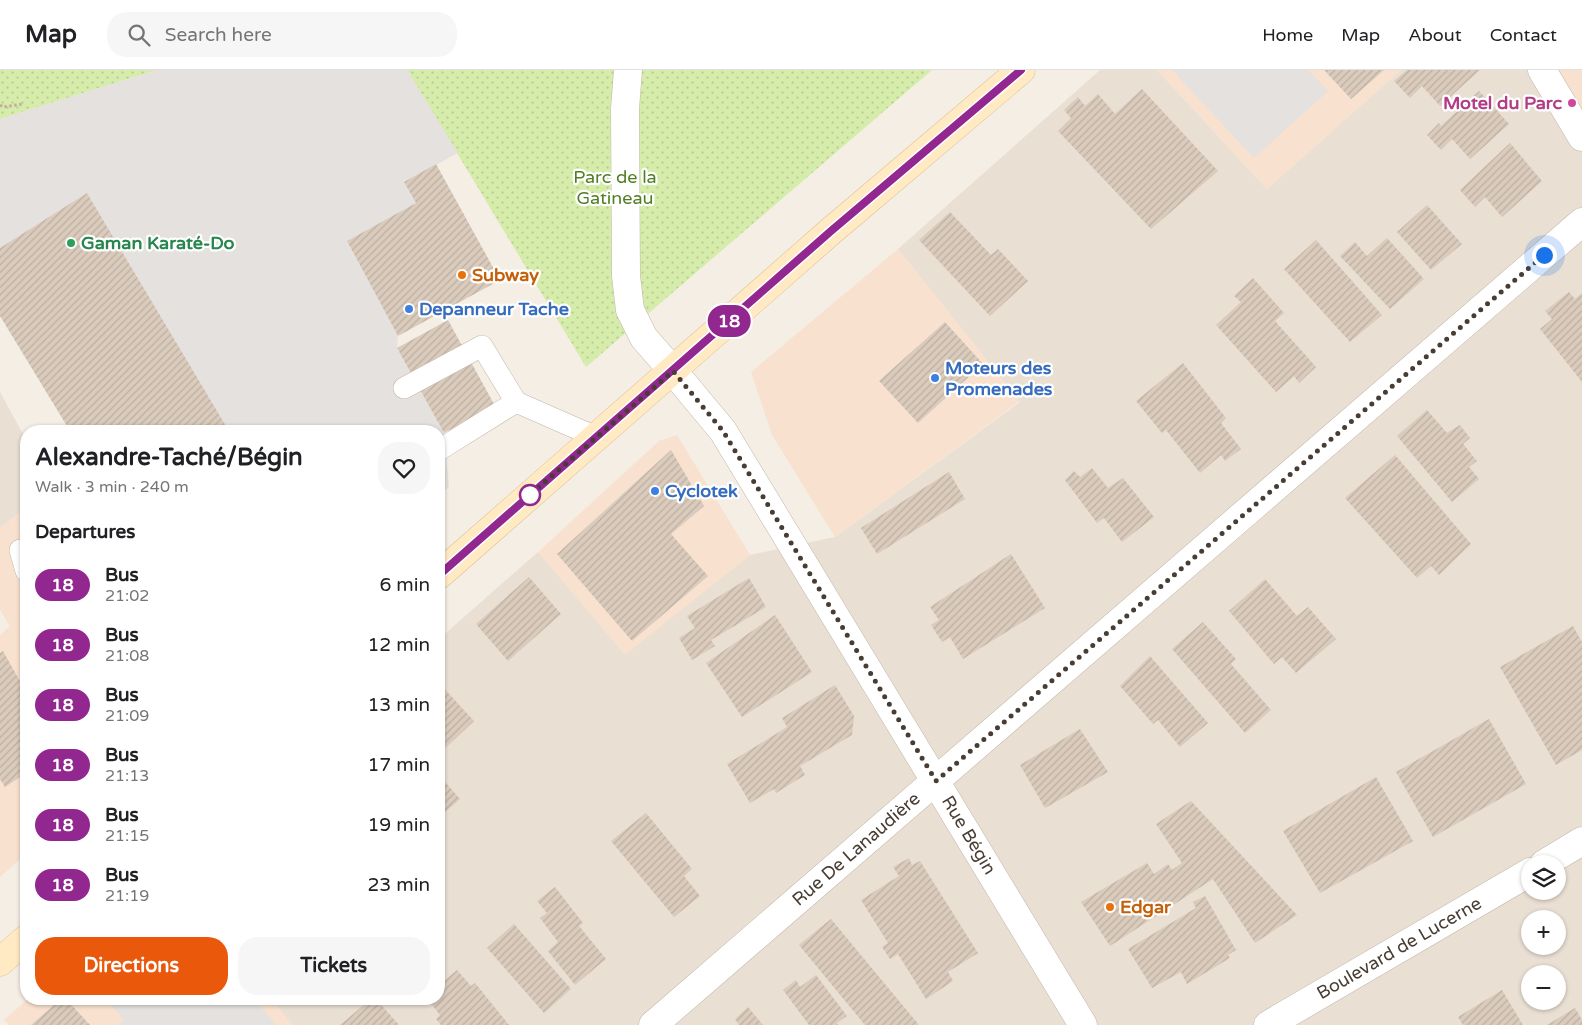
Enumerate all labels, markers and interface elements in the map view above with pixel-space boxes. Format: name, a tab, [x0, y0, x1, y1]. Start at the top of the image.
search box	[107, 12, 457, 57]
text: Map	[25, 20, 77, 49]
icon: search	[125, 21, 153, 49]
text: Search here	[165, 24, 272, 46]
text: Home	[1262, 24, 1313, 46]
text: Map	[1341, 24, 1380, 46]
text: About	[1408, 24, 1462, 46]
text: Contact	[1490, 24, 1557, 46]
place label: Motel du Parc	[1443, 92, 1562, 114]
marker: Motel du Parc	[1566, 97, 1578, 109]
park label: Parc de la Gatineau	[573, 166, 657, 209]
place label: Gaman Karaté-Do	[81, 232, 234, 254]
marker: Gaman Karaté-Do	[65, 237, 77, 249]
your location	[1532, 243, 1557, 268]
place label: Subway	[472, 264, 539, 286]
marker: Subway	[456, 269, 468, 281]
place label: Depanneur Tache	[419, 298, 569, 320]
marker: Depanneur Tache	[403, 303, 415, 315]
line badge: 18	[706, 305, 752, 337]
text: 18	[718, 310, 740, 332]
place label: Moteurs des Promenades	[945, 357, 1053, 400]
marker: Moteurs des Promenades	[929, 372, 941, 384]
button: heart	[378, 442, 430, 494]
text: Alexandre-Taché/Bégin	[35, 443, 303, 472]
text: Walk · 3 min · 240 m	[35, 477, 189, 497]
place label: Cyclotek	[665, 480, 738, 502]
unlabelled marker	[519, 484, 541, 506]
marker: Cyclotek	[649, 485, 661, 497]
text: Departures	[35, 521, 135, 543]
text: Bus	[105, 564, 139, 586]
text: 18	[51, 574, 74, 596]
text: 6 min	[379, 574, 430, 596]
text: 21:02	[105, 586, 149, 606]
text: Bus	[105, 624, 139, 646]
text: 18	[51, 634, 74, 656]
text: 12 min	[367, 634, 430, 656]
text: 21:08	[105, 646, 149, 666]
text: Bus	[105, 684, 139, 706]
text: 18	[51, 694, 74, 716]
text: 13 min	[367, 694, 430, 716]
text: 21:09	[105, 706, 149, 726]
text: Bus	[105, 744, 139, 766]
text: 18	[51, 754, 74, 776]
text: 17 min	[367, 754, 430, 776]
text: 21:13	[105, 766, 149, 786]
street label: Rue De Lanaudière	[788, 788, 924, 910]
street label: Rue Bégin	[937, 792, 1001, 878]
text: Bus	[105, 804, 139, 826]
text: 18	[51, 814, 74, 836]
text: 19 min	[367, 814, 430, 836]
text: 21:15	[105, 826, 149, 846]
map controls	[1521, 855, 1566, 1010]
button: layers	[1521, 855, 1566, 900]
text: Bus	[105, 864, 139, 886]
text: 18	[51, 874, 74, 896]
text: 23 min	[367, 874, 430, 896]
text: 21:19	[105, 886, 149, 906]
street label: Boulevard de Lucerne	[1313, 892, 1485, 1004]
place label: Edgar	[1120, 896, 1172, 918]
marker: Edgar	[1104, 901, 1116, 913]
button: +	[1521, 910, 1566, 955]
button: Directions	[35, 937, 228, 995]
button: Tickets	[238, 937, 430, 995]
button: −	[1521, 965, 1566, 1010]

